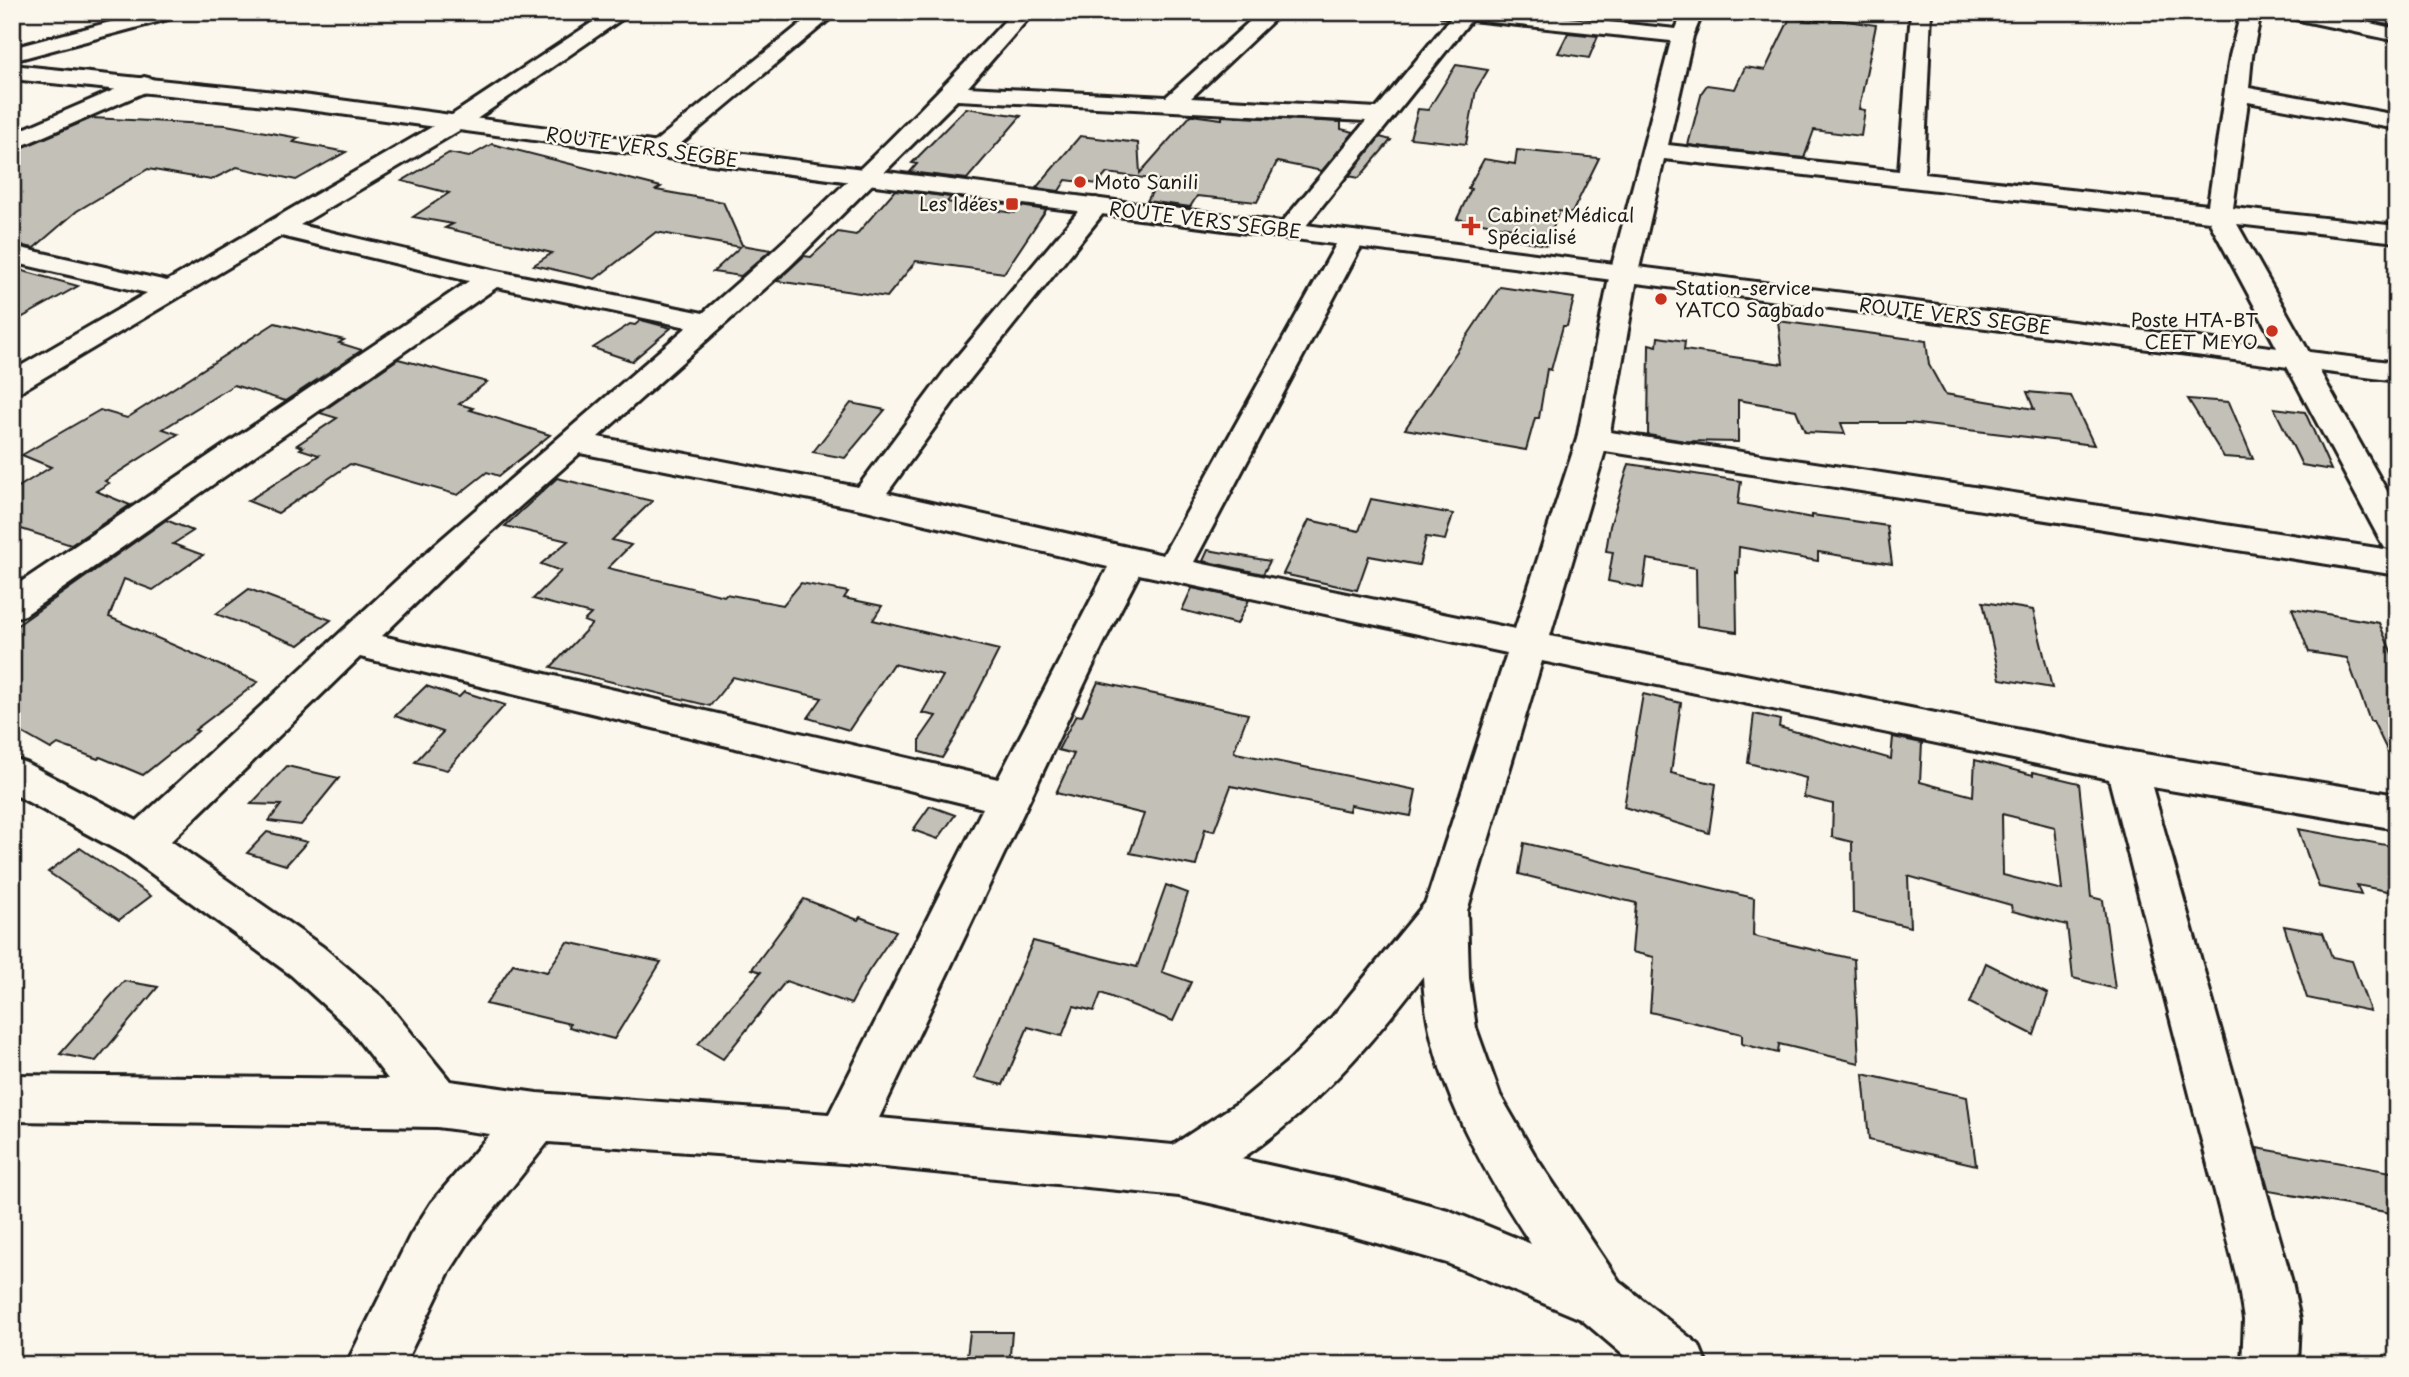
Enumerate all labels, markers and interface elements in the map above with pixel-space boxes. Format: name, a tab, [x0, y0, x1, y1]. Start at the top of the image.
street label: ROUTE VERS SEGBE	[544, 119, 740, 173]
place label: Moto Sanili	[1094, 167, 1198, 195]
marker: Moto Sanili	[1072, 174, 1088, 190]
place label: Les Idées	[919, 189, 998, 217]
street label: ROUTE VERS SEGBE	[1107, 193, 1303, 245]
marker: Les Idées	[1004, 196, 1020, 212]
place label: Cabinet Médical Spécialisé	[1487, 200, 1634, 250]
marker: Cabinet Médical Spécialisé	[1461, 216, 1481, 236]
place label: Station-service YATCO Sagbado	[1675, 273, 1824, 323]
street label: ROUTE VERS SEGBE	[1857, 289, 2053, 341]
marker: Station-service YATCO Sagbado	[1653, 291, 1669, 307]
place label: Poste HTA-BT CEET MEYO	[2131, 305, 2258, 355]
marker: Poste HTA-BT CEET MEYO	[2264, 323, 2280, 339]

